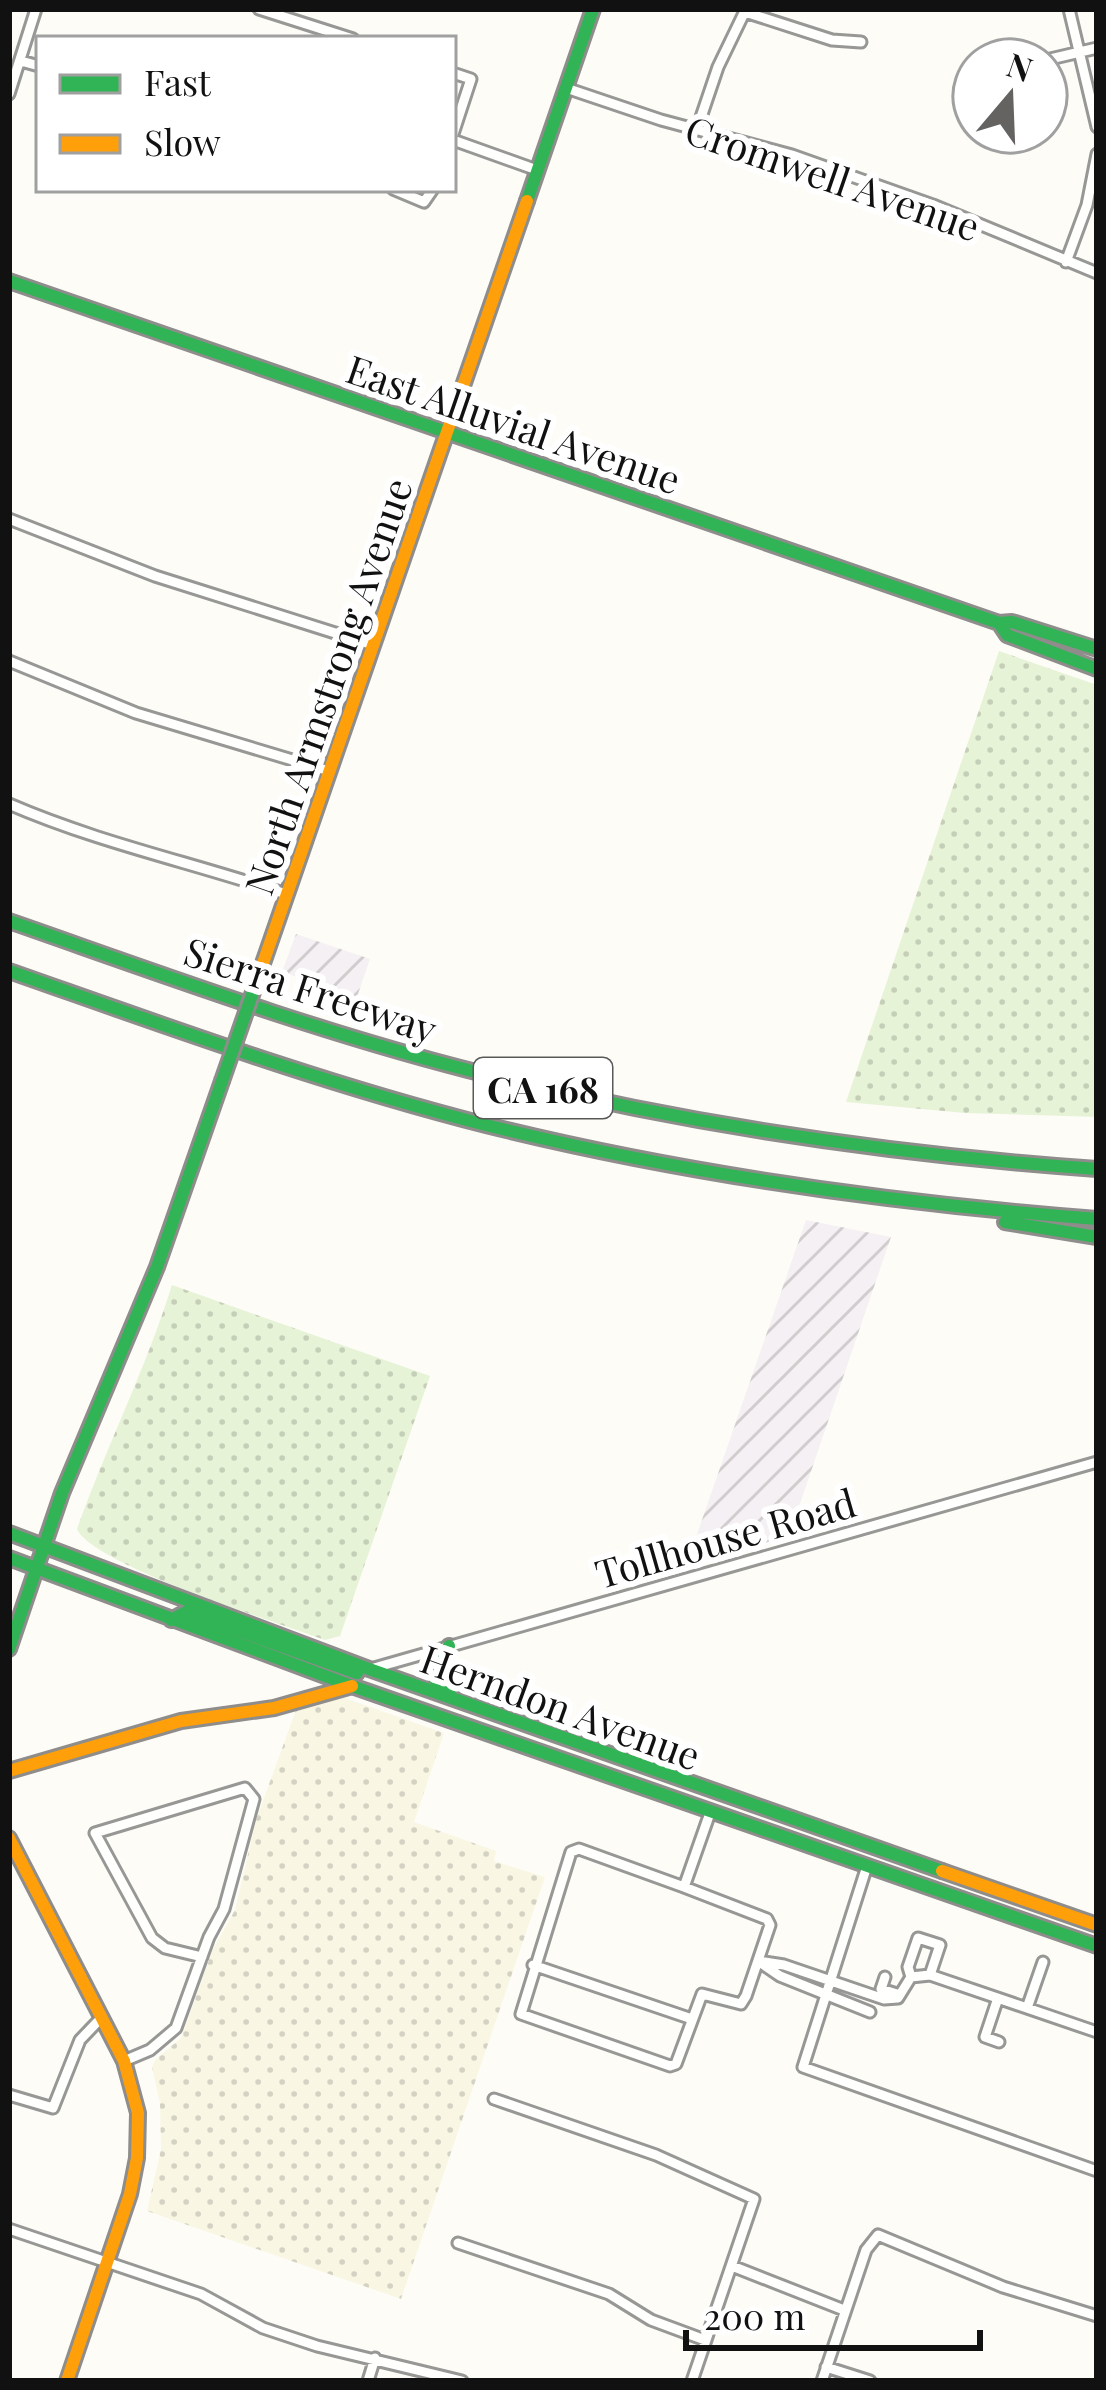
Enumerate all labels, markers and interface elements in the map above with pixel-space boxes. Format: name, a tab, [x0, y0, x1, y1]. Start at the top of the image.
legend	[36, 36, 456, 192]
north arrow	[950, 36, 1070, 156]
text: N	[1002, 41, 1039, 90]
text: Fast	[144, 57, 212, 105]
street label: Cromwell Avenue	[679, 102, 987, 252]
text: Slow	[144, 117, 221, 165]
street label: East Alluvial Avenue	[340, 341, 688, 505]
street label: North Armstrong Avenue	[231, 471, 423, 901]
street label: Sierra Freeway	[178, 924, 444, 1054]
road number: CA 168	[474, 1058, 612, 1118]
street label: Tollhouse Road	[589, 1475, 861, 1599]
street label: Herndon Avenue	[414, 1631, 708, 1781]
scale bar	[686, 2276, 980, 2350]
text: 200 m	[704, 2291, 805, 2339]

